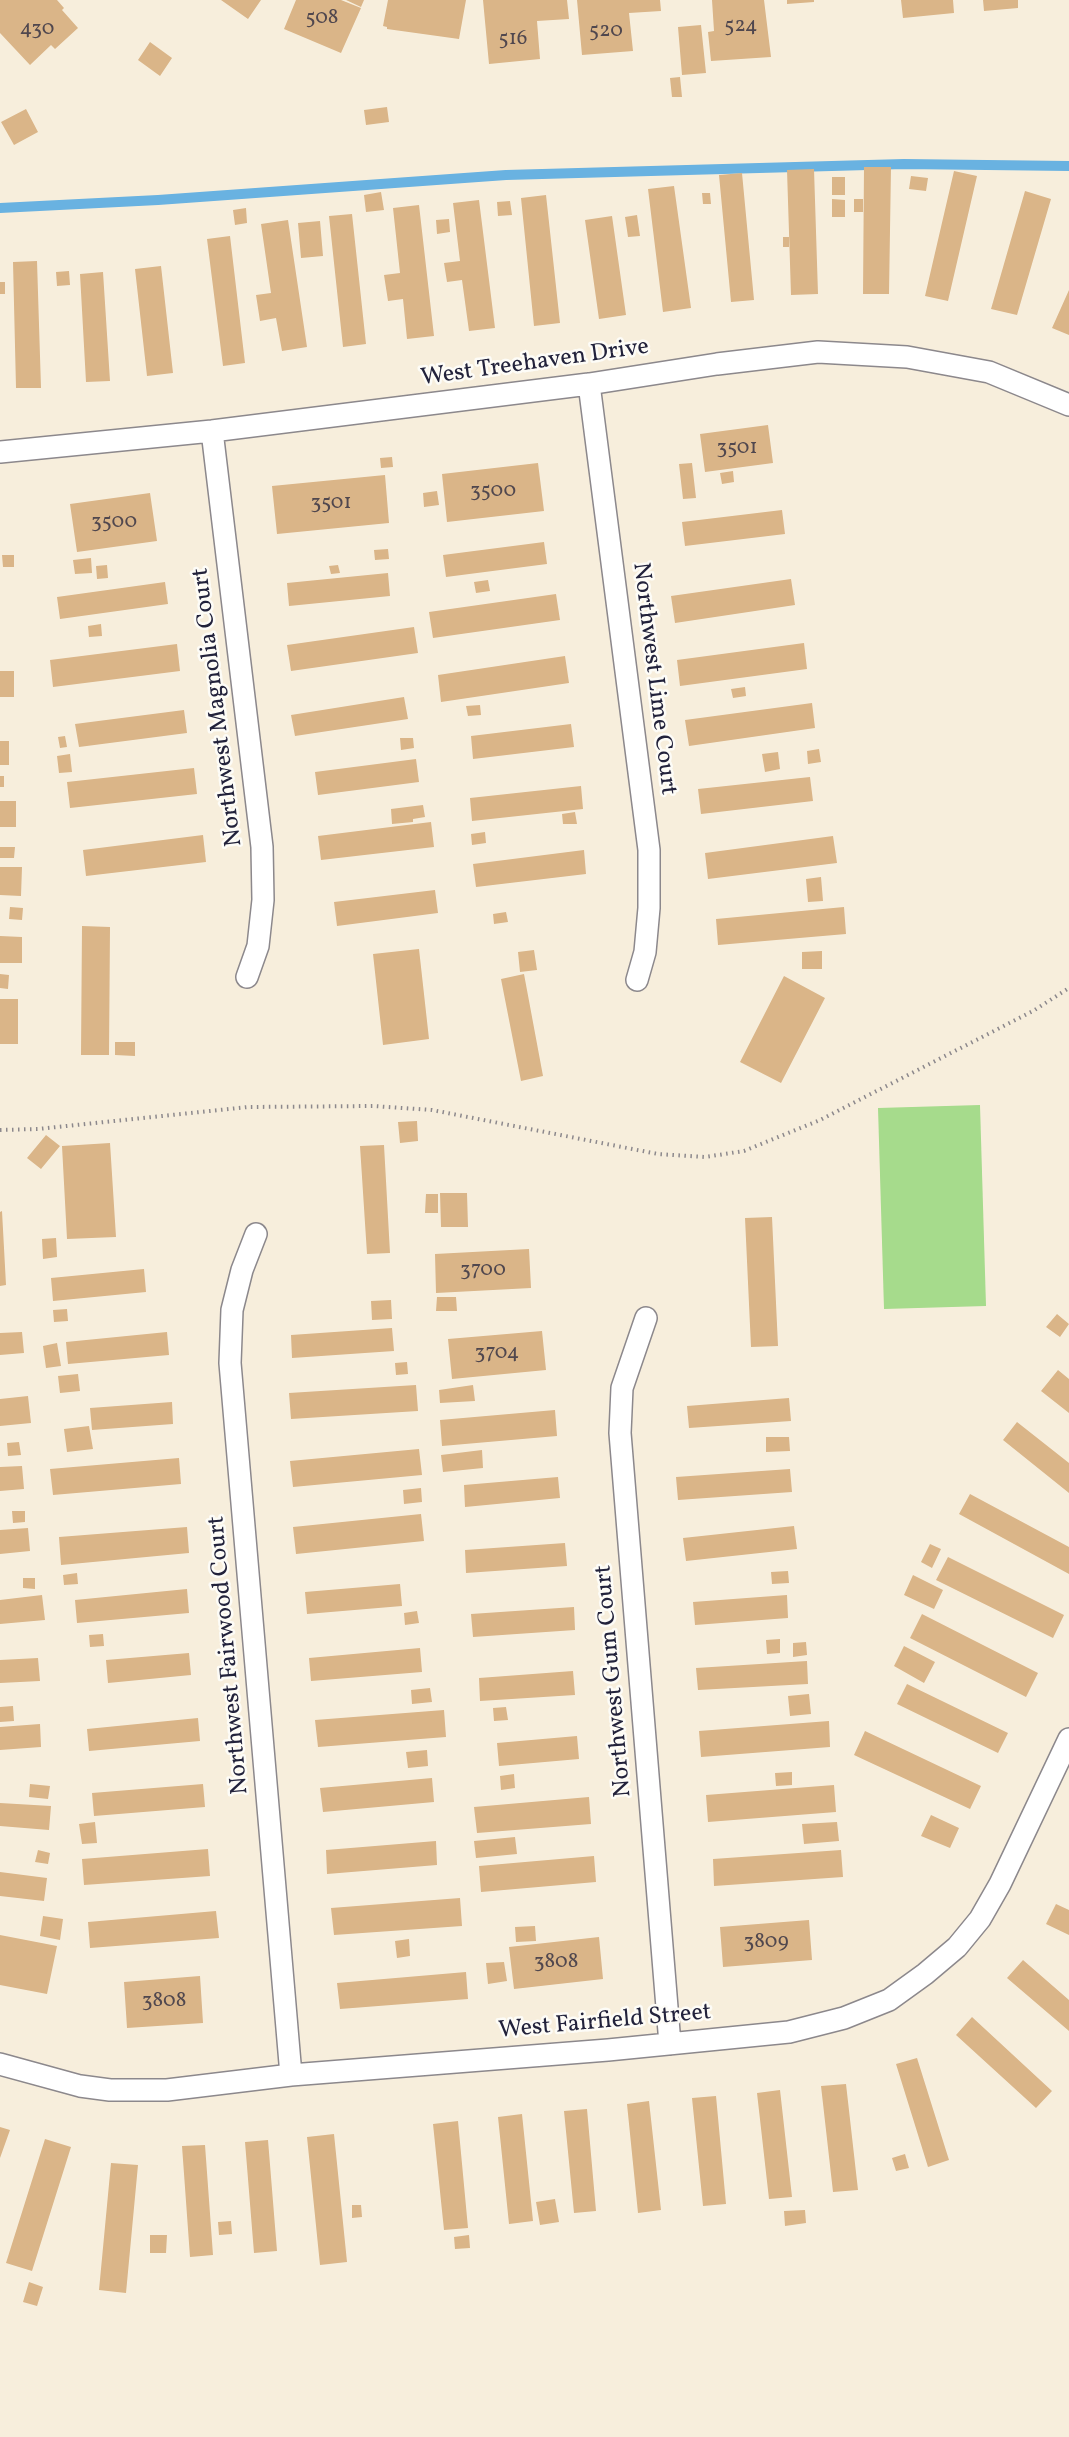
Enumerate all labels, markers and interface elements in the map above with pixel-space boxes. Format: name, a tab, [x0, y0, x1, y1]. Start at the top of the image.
house number: 508	[306, 6, 338, 32]
house number: 524	[724, 14, 758, 40]
house number: 430	[20, 17, 54, 43]
house number: 520	[589, 19, 623, 45]
house number: 516	[499, 27, 527, 53]
street label: West Treehaven Drive	[419, 334, 651, 394]
house number: 3501	[716, 436, 758, 462]
house number: 3500	[470, 479, 516, 505]
house number: 3501	[310, 491, 352, 517]
house number: 3500	[91, 510, 137, 536]
street label: Northwest Lime Court	[624, 561, 682, 797]
street label: Northwest Magnolia Court	[188, 566, 250, 848]
house number: 3700	[460, 1258, 506, 1284]
house number: 3704	[475, 1341, 519, 1367]
street label: Northwest Fairwood Court	[203, 1514, 257, 1796]
street label: Northwest Gum Court	[590, 1564, 640, 1798]
house number: 3809	[743, 1930, 789, 1956]
house number: 3808	[534, 1950, 578, 1976]
house number: 3808	[142, 1989, 186, 2015]
street label: West Fairfield Street	[497, 1999, 713, 2047]

